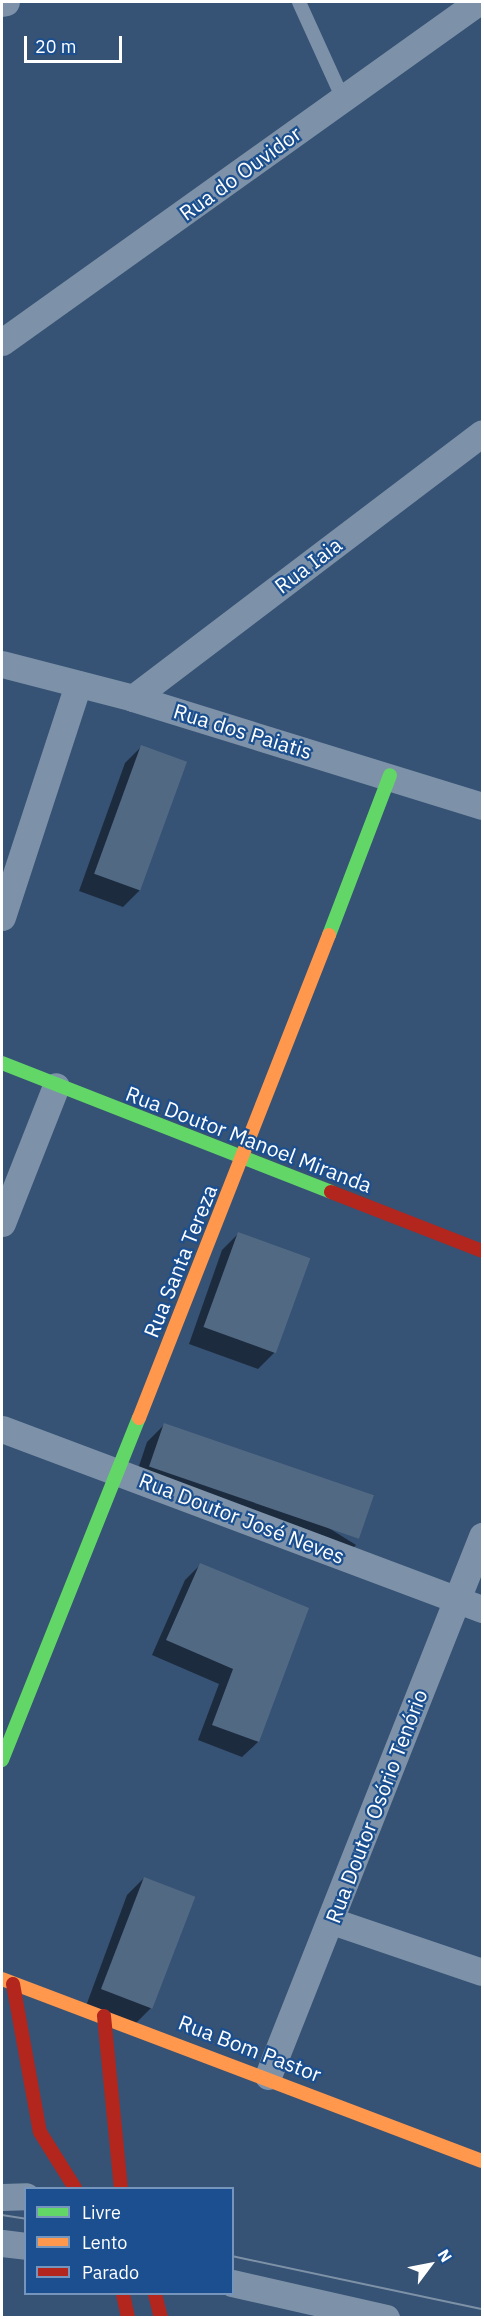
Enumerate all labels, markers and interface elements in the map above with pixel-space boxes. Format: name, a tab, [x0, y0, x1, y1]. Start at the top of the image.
scale bar	[27, 24, 124, 62]
text: 20 m	[35, 35, 77, 58]
street label: Rua do Ouvidor	[174, 120, 306, 226]
street label: Rua Iaia	[269, 532, 347, 598]
street label: Rua dos Paiatis	[171, 698, 315, 764]
street label: Rua Doutor Manoel Miranda	[122, 1080, 376, 1198]
street label: Rua Santa Tereza	[138, 1181, 222, 1341]
street label: Rua Doutor José Neves	[136, 1467, 348, 1569]
street label: Rua Doutor Osório Tenório	[320, 1686, 432, 1926]
street label: Rua Bom Pastor	[175, 2009, 325, 2087]
legend	[24, 2187, 234, 2295]
text: Livre	[82, 2201, 121, 2224]
text: Lento	[82, 2231, 127, 2254]
north arrow	[400, 2235, 460, 2295]
text: N	[434, 2245, 457, 2266]
text: Parado	[82, 2261, 139, 2284]

